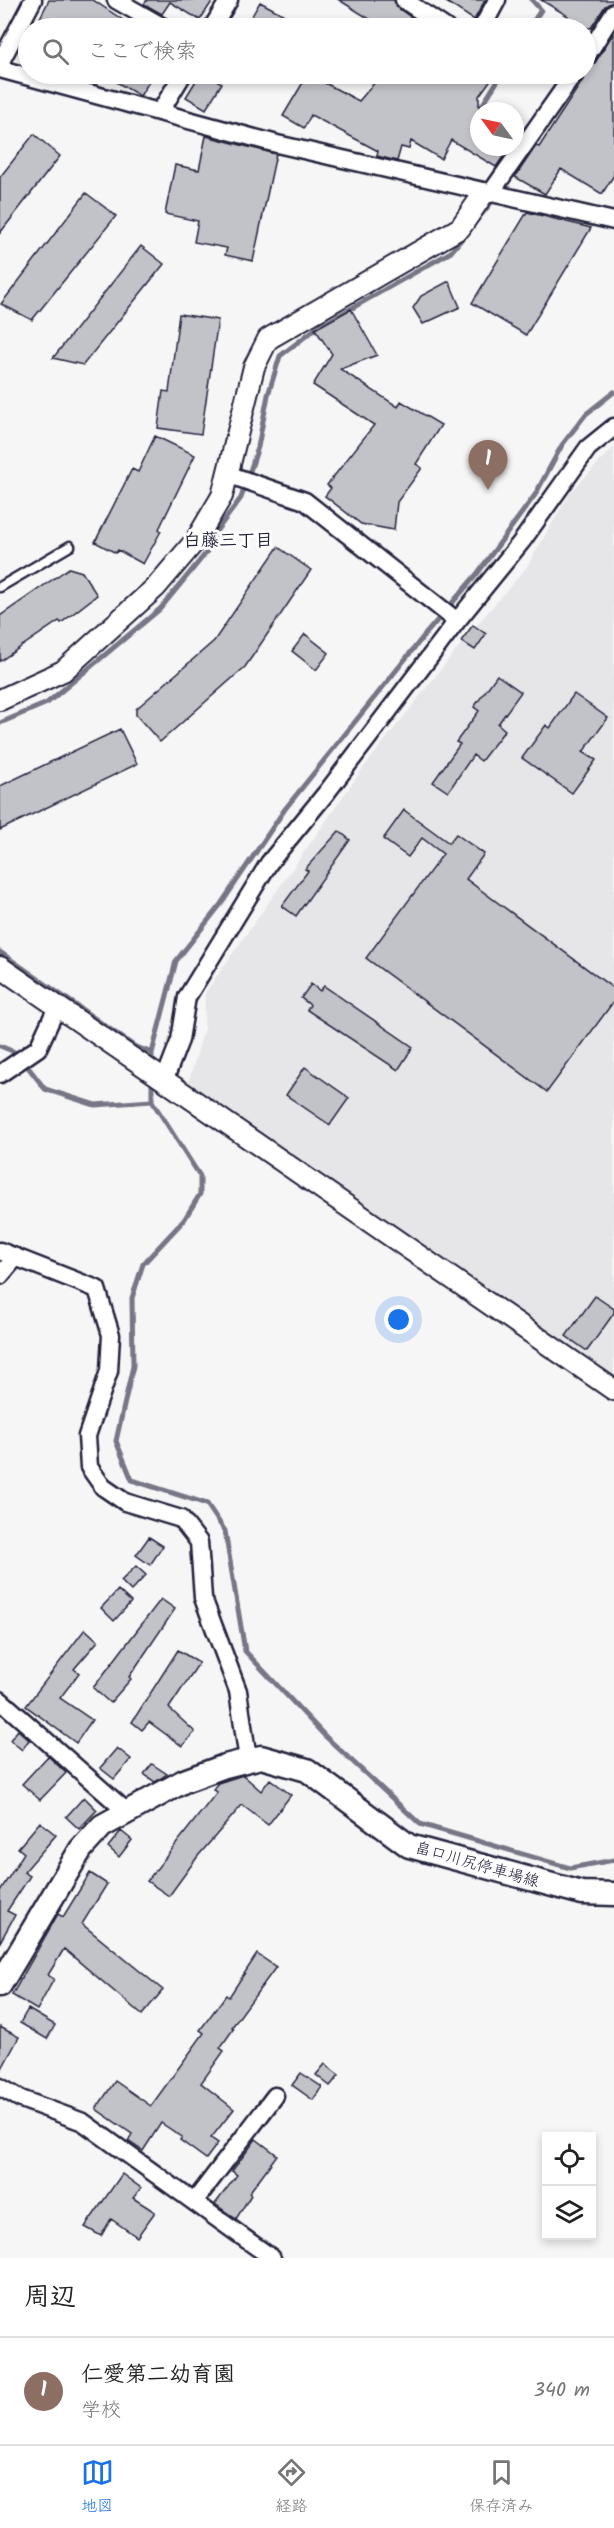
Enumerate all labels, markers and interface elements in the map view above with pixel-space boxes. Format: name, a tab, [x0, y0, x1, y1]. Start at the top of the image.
search box	[18, 18, 596, 84]
icon: search	[39, 35, 72, 68]
text: ここで検索	[87, 35, 197, 70]
north arrow	[470, 102, 524, 156]
pin: 1	[468, 440, 508, 490]
district label: 白藤三丁目	[183, 527, 273, 556]
your location	[384, 1305, 413, 1334]
street label: 畠口川尻停車場線	[412, 1835, 542, 1895]
map controls	[542, 2132, 596, 2240]
button: locate	[542, 2132, 596, 2186]
button: layers	[542, 2186, 596, 2240]
text: 周辺	[24, 2277, 76, 2319]
text: 仁愛第二幼育園	[81, 2358, 235, 2393]
text: 1	[40, 2375, 47, 2407]
text: 340 m	[534, 2375, 590, 2407]
text: 学校	[81, 2395, 121, 2427]
tab: 地図	[81, 2456, 114, 2519]
tab: 経路	[275, 2456, 308, 2519]
tab: 保存済み	[469, 2456, 533, 2519]

